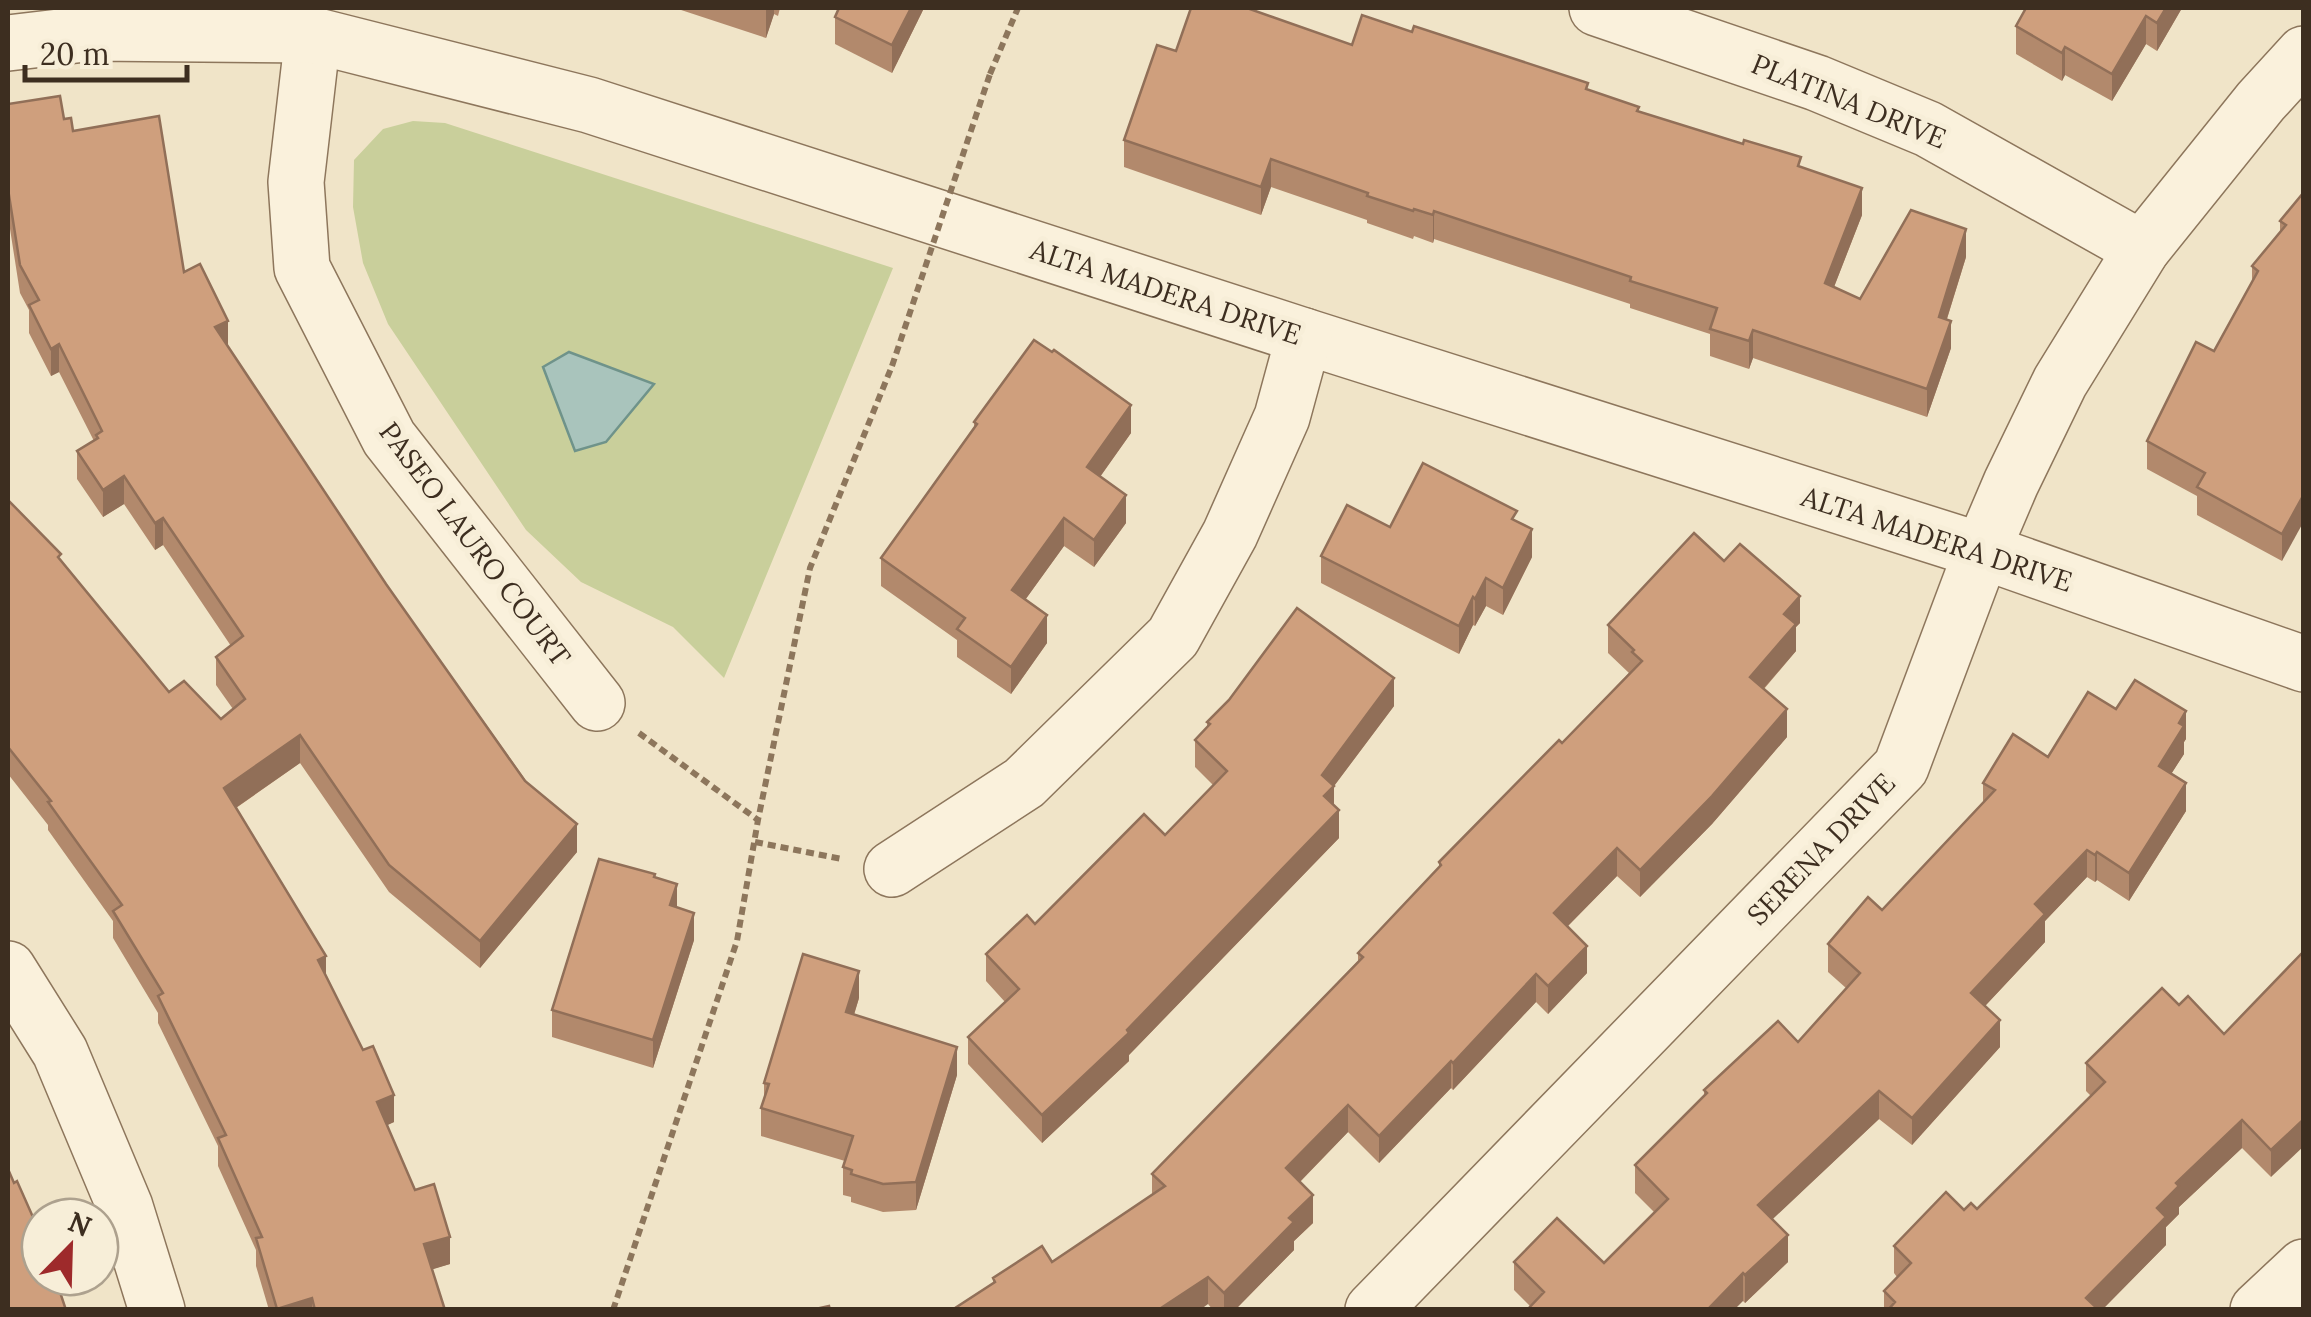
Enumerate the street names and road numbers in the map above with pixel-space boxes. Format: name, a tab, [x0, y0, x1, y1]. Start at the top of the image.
street label: PLATINA DRIVE	[1746, 46, 1952, 156]
street label: ALTA MADERA DRIVE	[1025, 231, 1306, 353]
street label: PASEO LAURO COURT	[371, 415, 579, 673]
street label: ALTA MADERA DRIVE	[1796, 478, 2077, 600]
street label: SERENA DRIVE	[1739, 765, 1903, 933]

